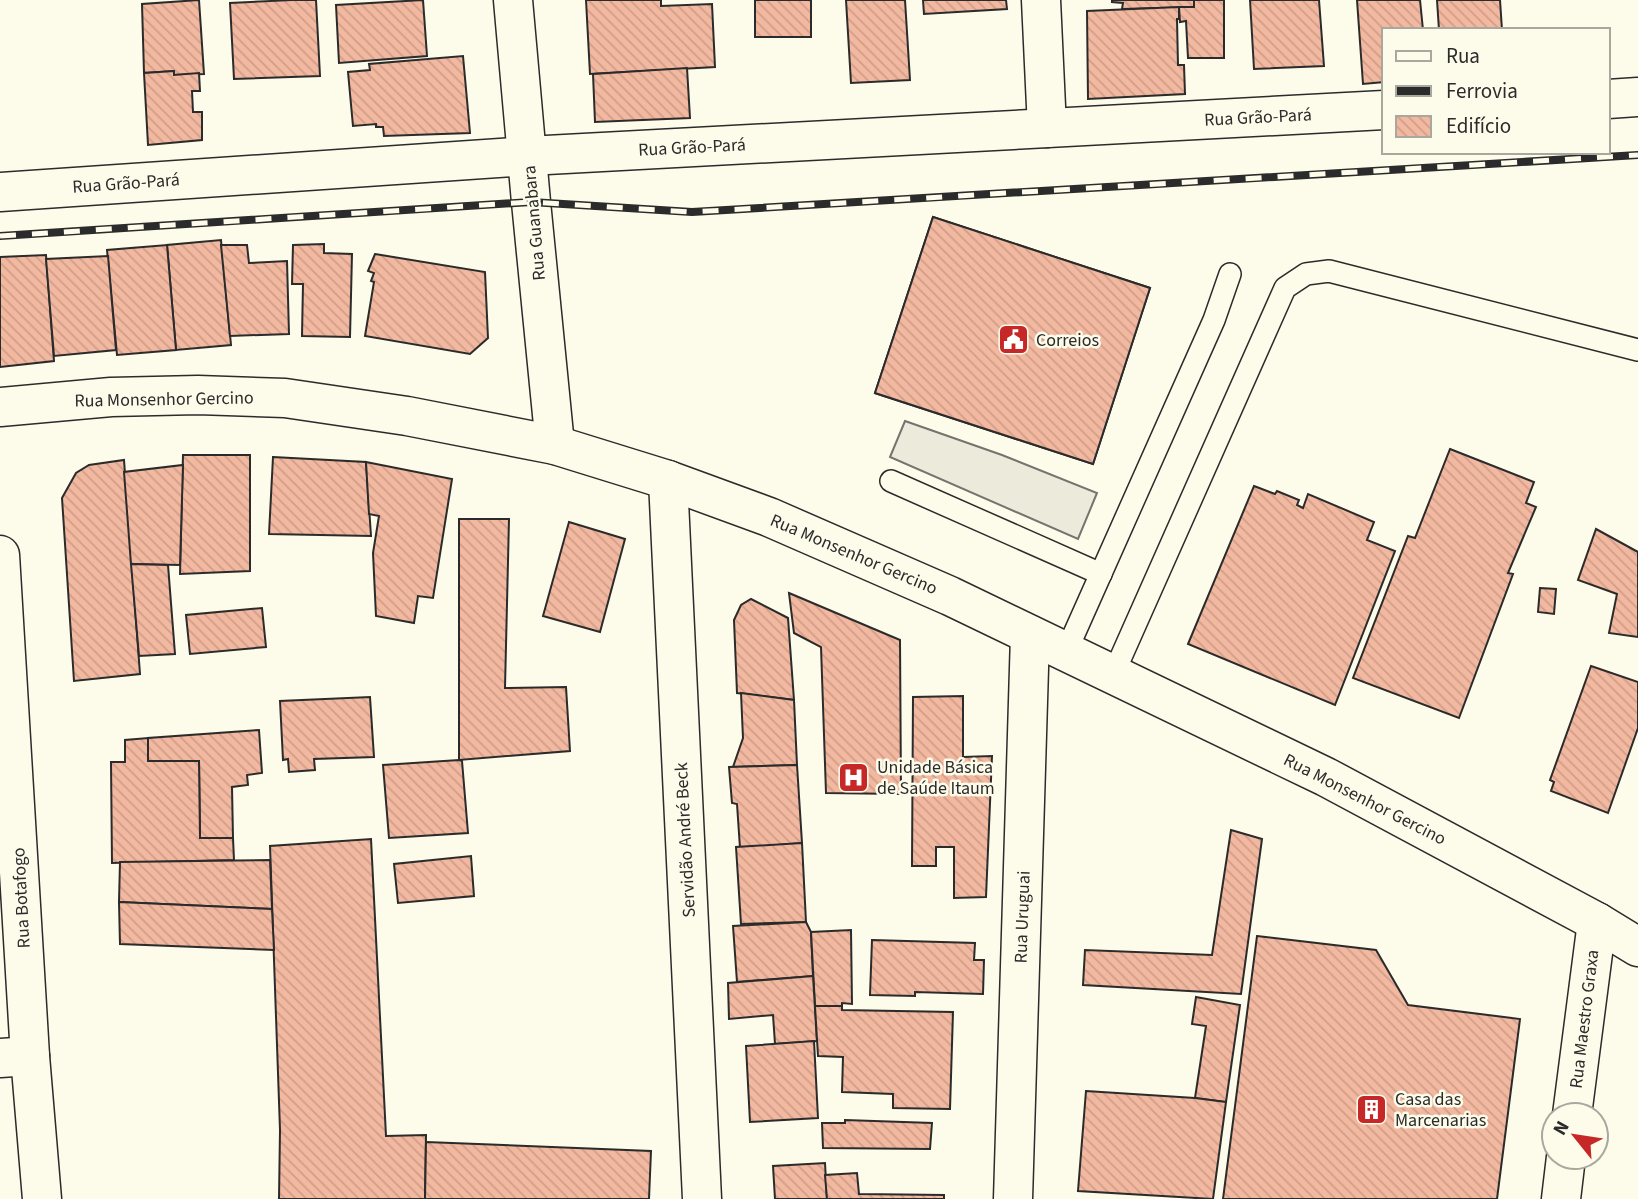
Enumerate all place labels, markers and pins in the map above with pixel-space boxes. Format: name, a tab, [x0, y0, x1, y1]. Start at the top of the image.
public building icon: Correios	[996, 323, 1030, 357]
place label: Correios	[1036, 328, 1099, 353]
place label: Unidade Básica de Saúde Itaum	[877, 755, 995, 801]
hospital icon: Unidade Básica de Saúde Itaum	[837, 760, 871, 794]
place label: Casa das Marcenarias	[1395, 1087, 1486, 1133]
building icon: Casa das Marcenarias	[1355, 1092, 1389, 1126]

